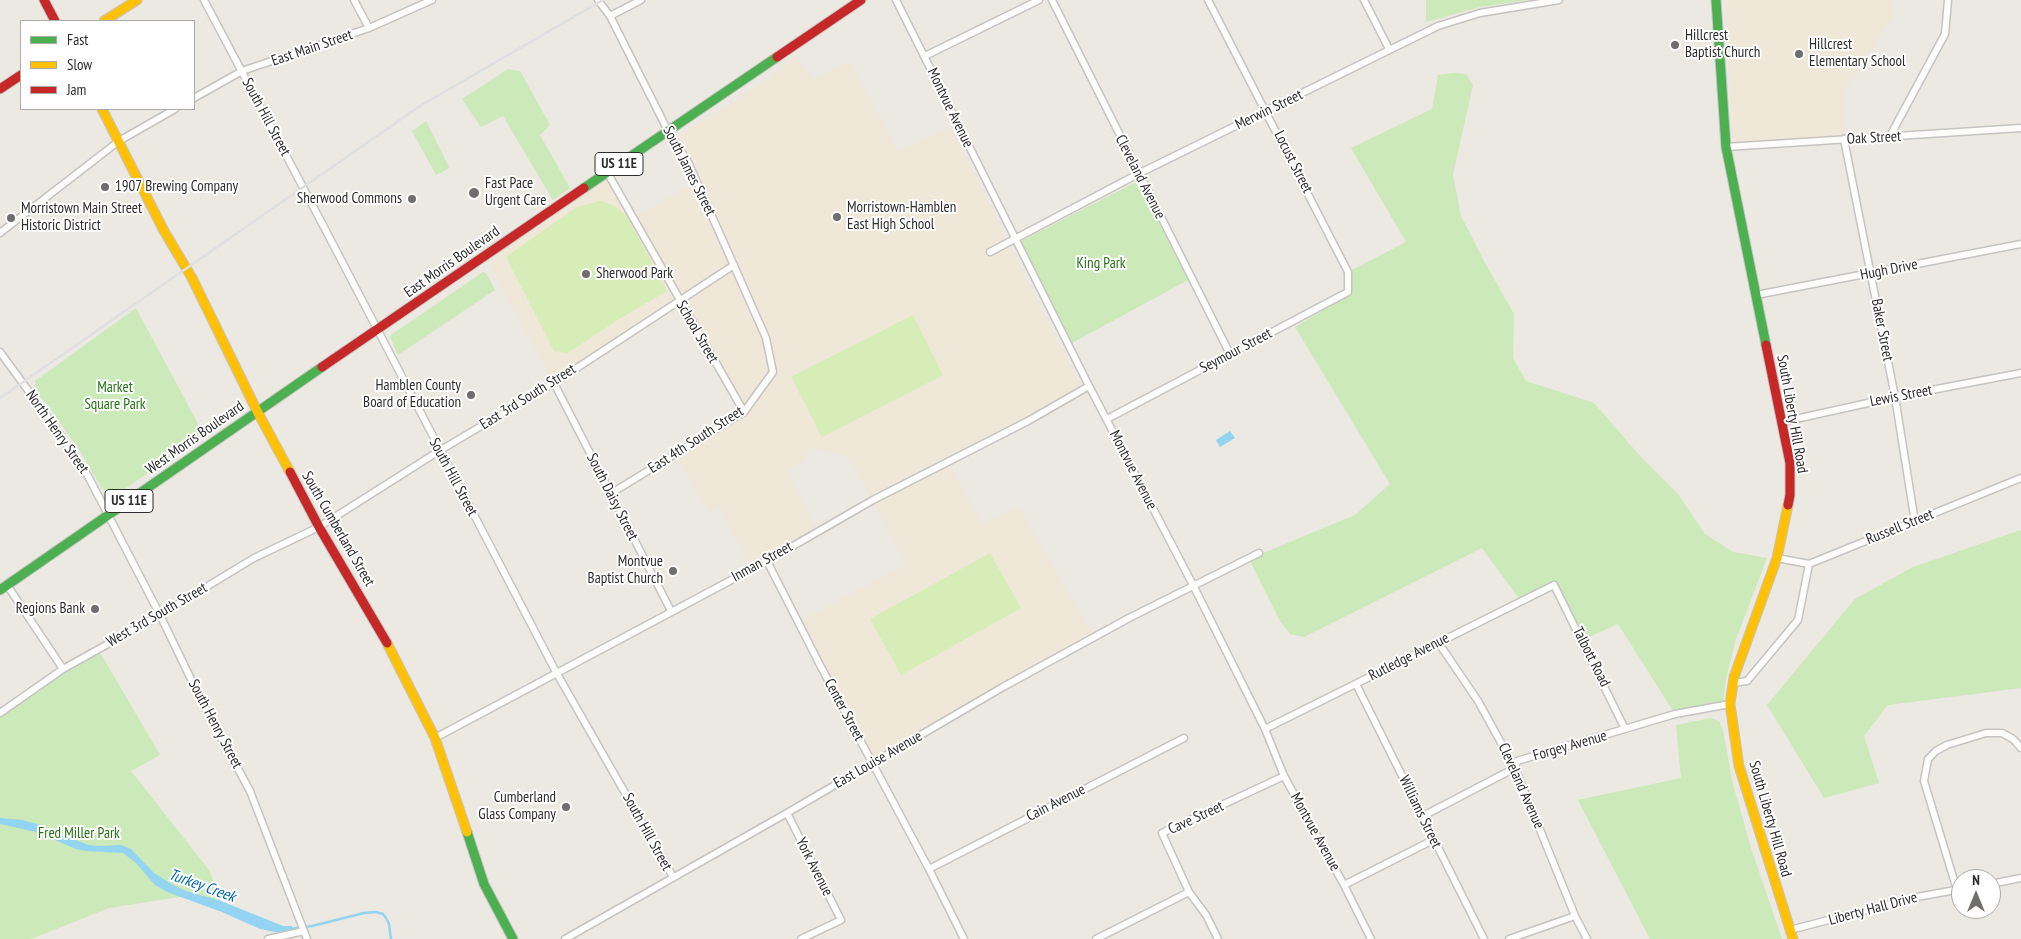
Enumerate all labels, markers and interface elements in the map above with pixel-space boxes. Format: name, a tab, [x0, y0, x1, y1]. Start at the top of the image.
legend	[20, 20, 195, 110]
street label: East Main Street	[269, 26, 355, 70]
place label: Hillcrest Baptist Church	[1685, 27, 1760, 62]
text: Fast	[67, 30, 88, 49]
place label: Hillcrest Elementary School	[1809, 36, 1906, 71]
marker: Hillcrest Baptist Church	[1669, 39, 1681, 51]
marker: Hillcrest Elementary School	[1793, 48, 1805, 60]
text: Slow	[67, 55, 92, 74]
street label: Montvue Avenue	[923, 65, 977, 151]
street label: South Hill Street	[238, 75, 294, 159]
text: Jam	[67, 80, 86, 99]
street label: Merwin Street	[1232, 86, 1306, 134]
street label: South James Street	[659, 123, 719, 219]
street label: Locust Street	[1270, 128, 1316, 196]
street label: Oak Street	[1846, 128, 1902, 148]
street label: Cleveland Avenue	[1111, 132, 1169, 222]
road number: US 11E	[595, 152, 643, 175]
place label: Fast Pace Urgent Care	[485, 175, 546, 210]
place label: 1907 Brewing Company	[115, 178, 238, 196]
marker: 1907 Brewing Company	[99, 181, 111, 193]
marker: Fast Pace Urgent Care	[467, 186, 481, 200]
place label: Sherwood Commons	[297, 190, 402, 208]
marker: Sherwood Commons	[406, 193, 418, 205]
place label: Morristown-Hamblen East High School	[847, 199, 956, 234]
place label: Morristown Main Street Historic District	[21, 200, 142, 235]
marker: Morristown-Hamblen East High School	[831, 211, 843, 223]
marker: Morristown Main Street Historic District	[5, 212, 17, 224]
street label: East Morris Boulevard	[401, 222, 503, 302]
park label: King Park	[1076, 255, 1126, 273]
street label: Hugh Drive	[1859, 256, 1919, 284]
place label: Sherwood Park	[596, 265, 673, 283]
marker: Sherwood Park	[580, 268, 592, 280]
street label: Baker Street	[1867, 297, 1897, 363]
street label: School Street	[672, 298, 722, 366]
street label: Seymour Street	[1197, 324, 1275, 378]
street label: South Liberty Hill Road	[1773, 353, 1811, 475]
street label: East 3rd South Street	[477, 360, 579, 434]
place label: Hamblen County Board of Education	[363, 377, 461, 412]
park label: Market Square Park	[84, 379, 146, 414]
street label: Lewis Street	[1868, 381, 1934, 411]
street label: North Henry Street	[22, 387, 92, 477]
marker: Hamblen County Board of Education	[465, 389, 477, 401]
street label: West Morris Boulevard	[142, 397, 248, 479]
street label: East 4th South Street	[645, 403, 747, 477]
street label: Montvue Avenue	[1105, 427, 1161, 513]
street label: South Hill Street	[425, 435, 481, 519]
street label: South Daisy Street	[582, 450, 642, 544]
street label: South Cumberland Street	[298, 468, 378, 590]
road number: US 11E	[105, 490, 153, 512]
street label: Russell Street	[1864, 505, 1936, 549]
street label: Inman Street	[728, 538, 796, 586]
place label: Montvue Baptist Church	[588, 553, 663, 588]
marker: Montvue Baptist Church	[667, 565, 679, 577]
street label: West 3rd South Street	[104, 579, 210, 651]
place label: Regions Bank	[16, 600, 85, 618]
marker: Regions Bank	[89, 603, 101, 615]
street label: Talbott Road	[1568, 624, 1614, 690]
street label: Rutledge Avenue	[1366, 629, 1452, 685]
street label: South Henry Street	[184, 676, 246, 772]
street label: Center Street	[820, 676, 868, 744]
street label: East Louise Avenue	[831, 727, 925, 793]
street label: Forgey Avenue	[1531, 727, 1609, 765]
street label: Cleveland Avenue	[1494, 740, 1548, 832]
street label: South Liberty Hill Road	[1745, 759, 1795, 879]
street label: Williams Street	[1395, 773, 1445, 851]
street label: Cain Avenue	[1024, 781, 1088, 825]
place label: Cumberland Glass Company	[478, 789, 556, 824]
street label: South Hill Street	[618, 790, 676, 874]
street label: Montvue Avenue	[1286, 790, 1344, 874]
street label: Cave Street	[1165, 797, 1227, 839]
marker: Cumberland Glass Company	[560, 801, 572, 813]
park label: Fred Miller Park	[38, 825, 120, 843]
street label: York Avenue	[792, 835, 836, 899]
water label: Turkey Creek	[166, 865, 238, 907]
north arrow	[1951, 869, 2001, 919]
text: N	[1972, 871, 1980, 889]
street label: Liberty Hall Drive	[1827, 889, 1919, 929]

